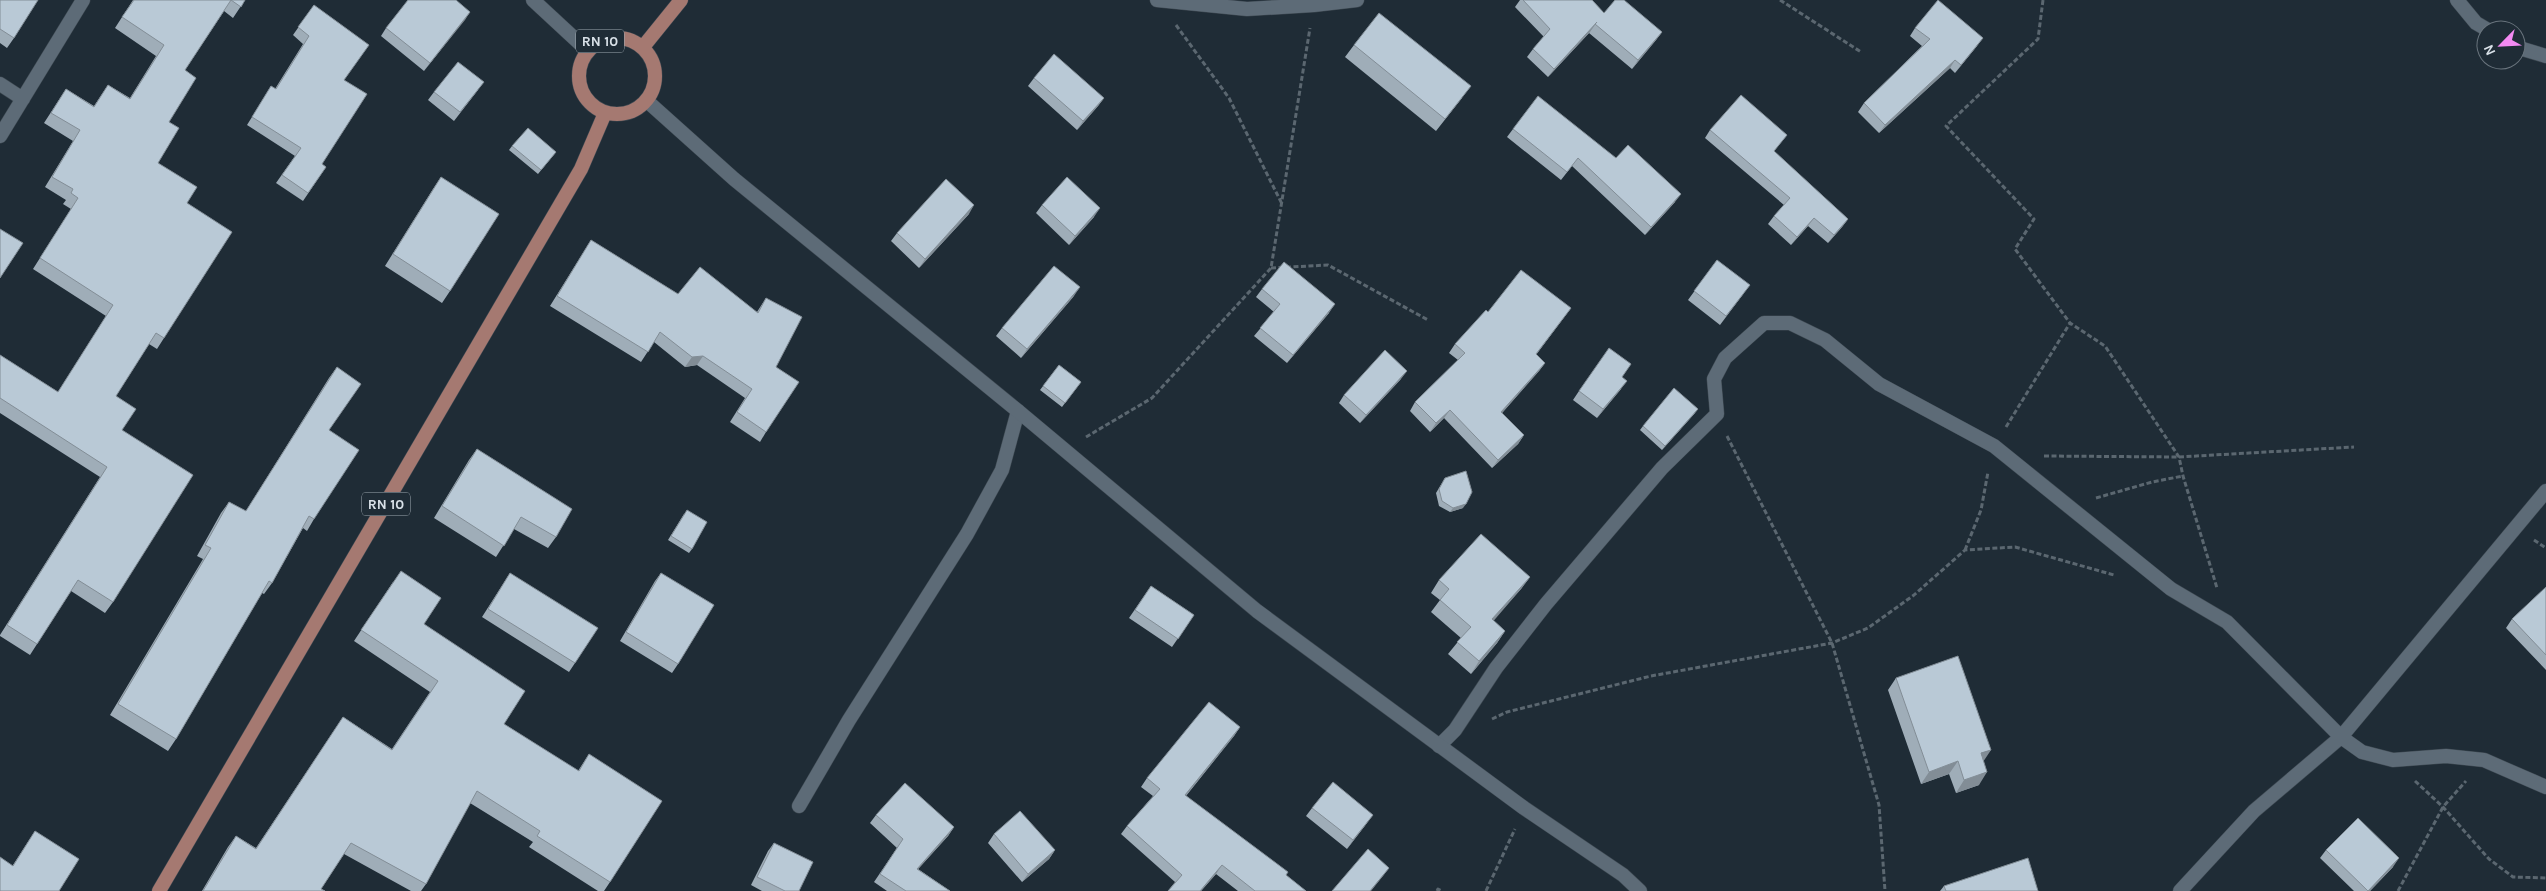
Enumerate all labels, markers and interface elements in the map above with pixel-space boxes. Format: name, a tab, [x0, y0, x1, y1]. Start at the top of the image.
north arrow	[2476, 20, 2526, 70]
road number: RN 10	[576, 29, 624, 52]
text: N	[2480, 42, 2499, 58]
road number: RN 10	[362, 492, 410, 516]

